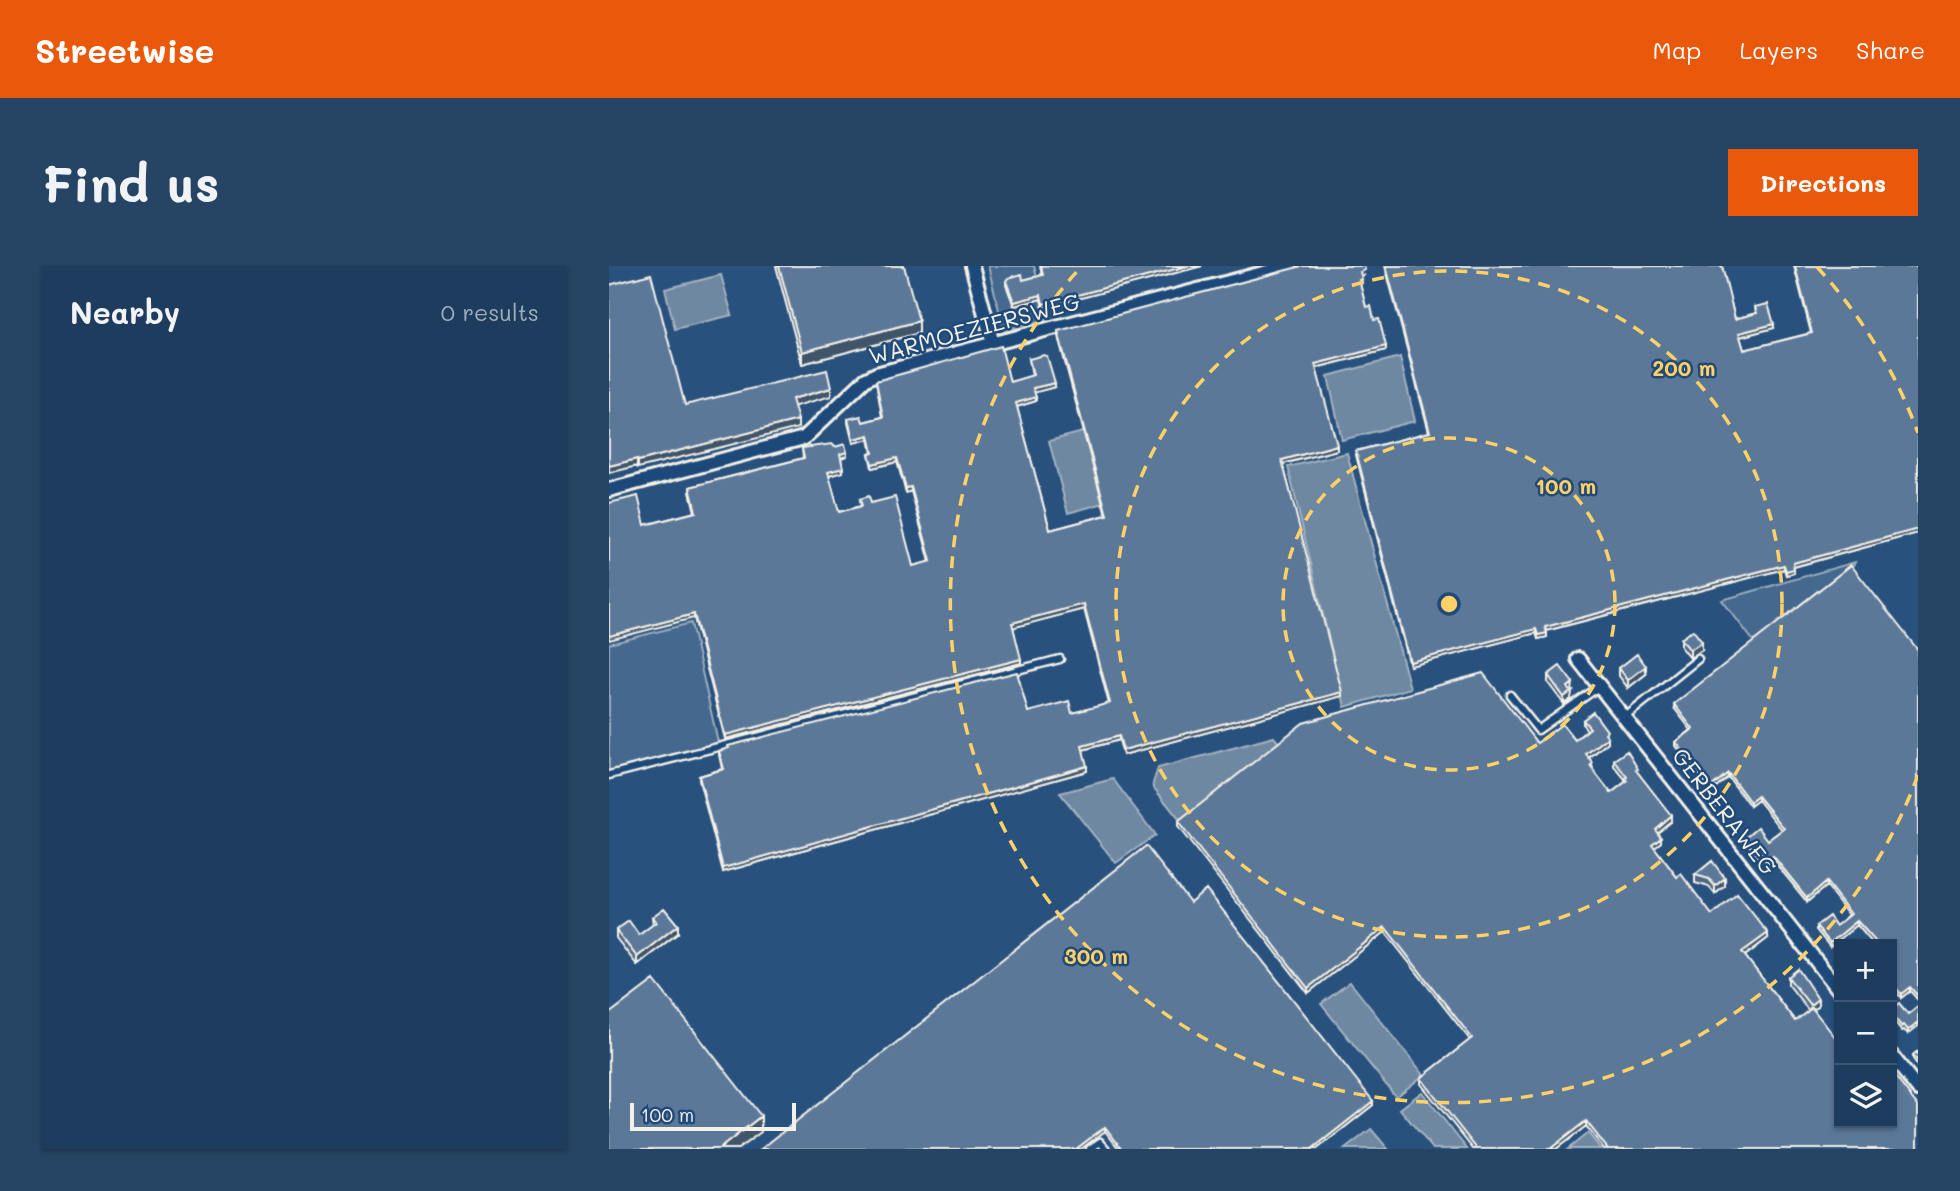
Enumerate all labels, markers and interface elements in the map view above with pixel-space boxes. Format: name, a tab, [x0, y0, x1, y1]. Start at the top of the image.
text: Streetwise	[35, 28, 214, 71]
text: Map	[1653, 34, 1701, 65]
text: Layers	[1739, 34, 1818, 65]
text: Share	[1856, 34, 1925, 65]
button: Directions	[1728, 149, 1918, 216]
text: Find us	[42, 151, 220, 214]
street label: WARMOEZIERSWEG	[865, 285, 1083, 371]
text: Nearby	[70, 292, 180, 332]
text: 0 results	[441, 297, 539, 327]
text: 200 m	[1653, 354, 1715, 381]
text: 100 m	[1536, 472, 1596, 499]
centre of rings	[1437, 592, 1461, 616]
street label: GERBERAWEG	[1666, 741, 1784, 881]
map controls	[1834, 939, 1897, 1128]
button: +	[1834, 939, 1897, 1002]
text: 300 m	[1064, 942, 1128, 969]
button: −	[1834, 1002, 1897, 1065]
button: layers	[1834, 1065, 1897, 1128]
scale bar	[630, 1100, 796, 1132]
text: 100 m	[641, 1102, 694, 1127]

